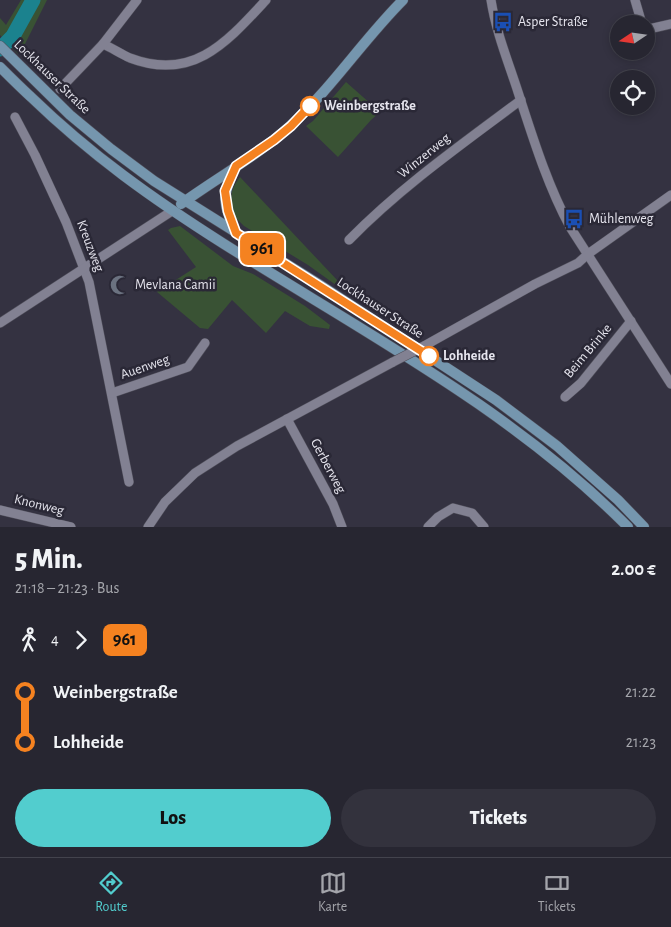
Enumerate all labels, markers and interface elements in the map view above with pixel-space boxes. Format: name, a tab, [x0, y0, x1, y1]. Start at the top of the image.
bus stop icon: Asper Straße	[492, 11, 514, 33]
place label: Asper Straße	[518, 15, 588, 29]
north arrow	[610, 15, 655, 60]
map controls	[610, 15, 655, 115]
street label: Lockhauser Straße	[11, 37, 93, 117]
button: locate	[610, 70, 655, 115]
marker: Weinbergstraße	[300, 96, 320, 116]
place label: Weinbergstraße	[324, 99, 416, 113]
street label: Winzerweg	[395, 131, 453, 181]
bus stop icon: Mühlenweg	[563, 208, 585, 230]
place label: Mühlenweg	[589, 212, 654, 226]
street label: Kreuzweg	[74, 218, 106, 274]
line badge: 961	[233, 233, 291, 265]
text: 961	[250, 240, 274, 258]
mosque icon: Mevlana Camii	[109, 274, 131, 296]
street label: Lockhauser Straße	[334, 275, 426, 341]
place label: Mevlana Camii	[135, 278, 216, 292]
street label: Beim Brinke	[561, 321, 615, 381]
marker: Lohheide	[419, 346, 439, 366]
place label: Lohheide	[443, 349, 495, 363]
street label: Auenweg	[119, 352, 171, 382]
street label: Gerberweg	[308, 436, 348, 496]
street label: Knonweg	[13, 492, 66, 518]
text: 5 Min.	[15, 546, 83, 574]
text: 2.00 €	[611, 560, 656, 579]
text: 21:18 – 21:23 · Bus	[15, 580, 119, 596]
icon: walk	[15, 626, 43, 654]
icon: forward	[67, 626, 95, 654]
text: 4	[51, 631, 59, 647]
text: 961	[113, 631, 137, 649]
text: Weinbergstraße	[53, 683, 178, 702]
text: 21:22	[625, 684, 656, 700]
text: Lohheide	[53, 733, 124, 752]
text: 21:23	[626, 734, 656, 750]
button: Los	[15, 789, 331, 847]
button: Tickets	[341, 789, 656, 847]
tab: Route	[95, 869, 127, 916]
tab: Karte	[318, 869, 347, 916]
tab: Tickets	[538, 869, 576, 916]

